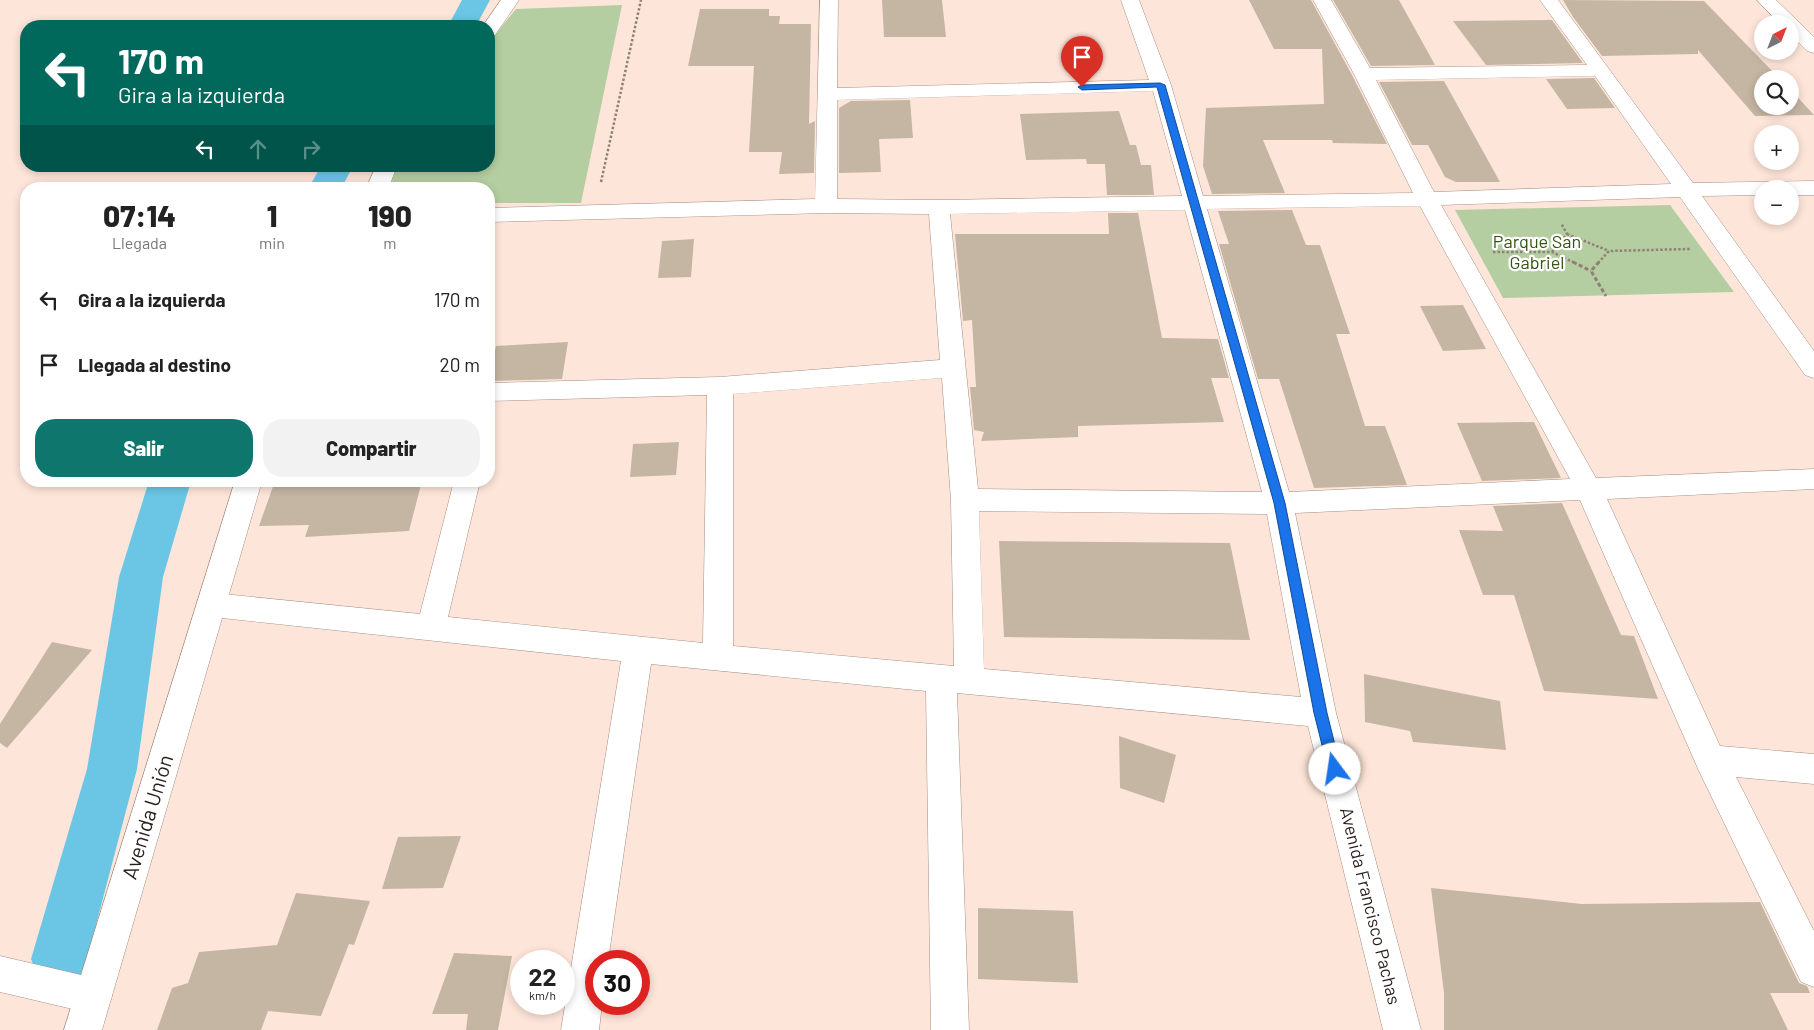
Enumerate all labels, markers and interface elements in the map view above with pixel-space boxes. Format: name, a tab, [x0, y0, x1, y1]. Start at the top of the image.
north arrow	[1754, 15, 1799, 60]
map controls	[1754, 15, 1799, 225]
pin	[1061, 36, 1103, 87]
text: 170 m	[118, 39, 204, 81]
icon: left	[35, 40, 100, 105]
icon: arrive	[1068, 43, 1096, 71]
button: search	[1754, 70, 1799, 115]
text: Gira a la izquierda	[118, 81, 285, 107]
button: +	[1754, 125, 1799, 170]
icon: left	[191, 135, 219, 163]
icon: ahead	[244, 135, 272, 163]
icon: right	[297, 135, 325, 163]
button: −	[1754, 180, 1799, 225]
text: 07:14	[103, 197, 176, 233]
text: 1	[267, 197, 277, 233]
text: 190	[368, 197, 412, 233]
park label: Parque San Gabriel	[1493, 230, 1581, 273]
text: Llegada	[112, 233, 167, 252]
text: min	[259, 233, 285, 252]
text: m	[383, 233, 397, 252]
icon: left	[35, 286, 63, 314]
text: Gira a la izquierda	[78, 288, 226, 311]
text: 170 m	[434, 288, 480, 311]
icon: arrive	[35, 351, 63, 379]
text: Llegada al destino	[78, 353, 231, 376]
text: 20 m	[440, 353, 480, 376]
button: Salir	[35, 419, 253, 477]
button: Compartir	[263, 419, 480, 477]
position arrow	[1308, 742, 1360, 794]
street label: Avenida Unión	[116, 751, 177, 882]
street label: Avenida Francisco Pachas	[1336, 805, 1406, 1007]
speed limit sign: 30	[585, 950, 650, 1015]
text: 22	[528, 961, 557, 991]
text: km/h	[529, 988, 556, 1002]

